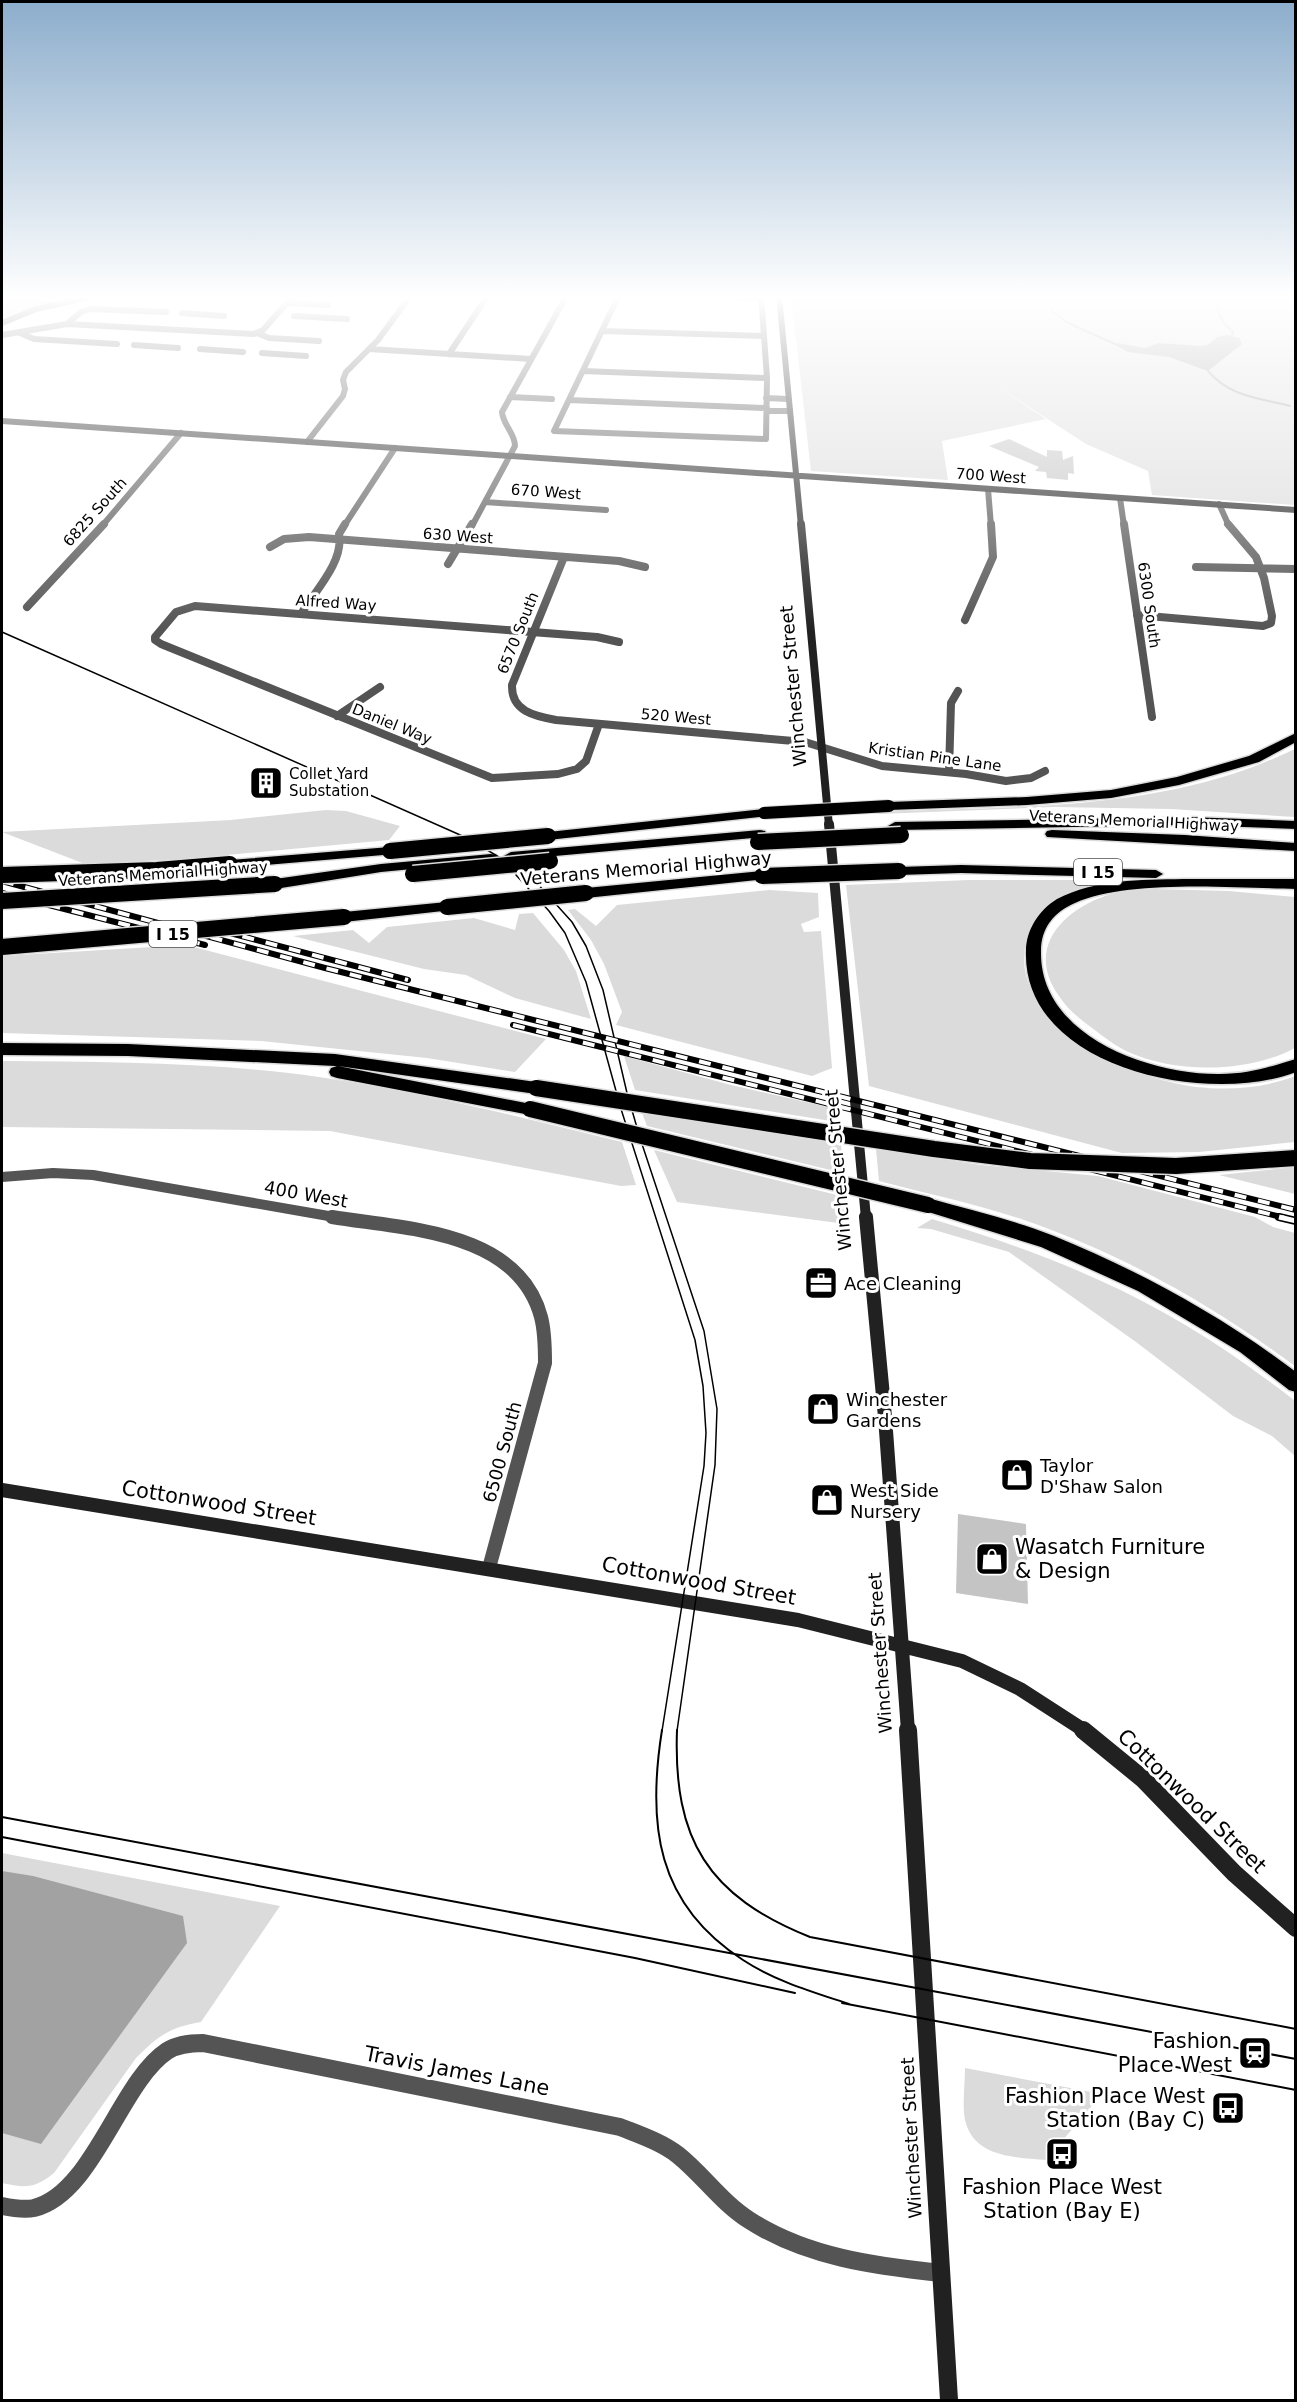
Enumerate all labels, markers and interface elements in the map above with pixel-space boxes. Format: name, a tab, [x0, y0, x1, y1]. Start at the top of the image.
street label: 700 West	[955, 465, 1027, 487]
street label: 6825 South	[59, 474, 131, 550]
street label: 670 West	[510, 481, 582, 503]
street label: 630 West	[422, 525, 494, 547]
street label: 6300 South	[1134, 561, 1164, 649]
street label: 6570 South	[493, 590, 543, 676]
street label: Alfred Way	[295, 591, 377, 615]
street label: Winchester Street	[776, 605, 810, 767]
street label: Daniel Way	[349, 700, 435, 748]
street label: 520 West	[640, 705, 712, 729]
street label: Kristian Pine Lane	[867, 739, 1003, 775]
building icon: Collet Yard Substation	[248, 765, 284, 801]
place label: Collet Yard Substation	[289, 765, 369, 800]
street label: Veterans Memorial Highway	[1029, 807, 1240, 835]
street label: Veterans Memorial Highway	[519, 847, 773, 889]
street label: Veterans Memorial Highway	[58, 858, 269, 890]
road number: I 15	[1074, 859, 1122, 885]
road number: I 15	[149, 921, 197, 947]
street label: Winchester Street	[821, 1089, 855, 1251]
street label: 400 West	[263, 1176, 349, 1212]
office icon: Ace Cleaning	[803, 1265, 839, 1301]
place label: Ace Cleaning	[844, 1273, 962, 1294]
place label: Winchester Gardens	[846, 1389, 948, 1431]
shop icon: Winchester Gardens	[805, 1391, 841, 1427]
street label: 6500 South	[478, 1399, 526, 1505]
place label: Taylor D'Shaw Salon	[1039, 1455, 1163, 1497]
shop icon: Taylor D'Shaw Salon	[999, 1457, 1035, 1493]
street label: Cottonwood Street	[120, 1476, 318, 1530]
place label: West Side Nursery	[850, 1480, 939, 1522]
shop icon: West Side Nursery	[809, 1482, 845, 1518]
place label: Wasatch Furniture & Design	[1015, 1535, 1205, 1583]
shop icon: Wasatch Furniture & Design	[974, 1541, 1010, 1577]
street label: Cottonwood Street	[600, 1552, 798, 1610]
street label: Winchester Street	[864, 1572, 896, 1734]
street label: Cottonwood Street	[1113, 1724, 1271, 1878]
place label: Fashion Place West	[1118, 2029, 1232, 2077]
station icon: Fashion Place West	[1237, 2035, 1273, 2071]
street label: Travis James Lane	[361, 2041, 552, 2101]
street label: Winchester Street	[896, 2057, 926, 2219]
place label: Fashion Place West Station (Bay C)	[1005, 2084, 1205, 2132]
bus stop icon: Fashion Place West Station (Bay C)	[1210, 2090, 1246, 2126]
bus stop icon: Fashion Place West Station (Bay E)	[1044, 2136, 1080, 2172]
place label: Fashion Place West Station (Bay E)	[962, 2175, 1162, 2223]

